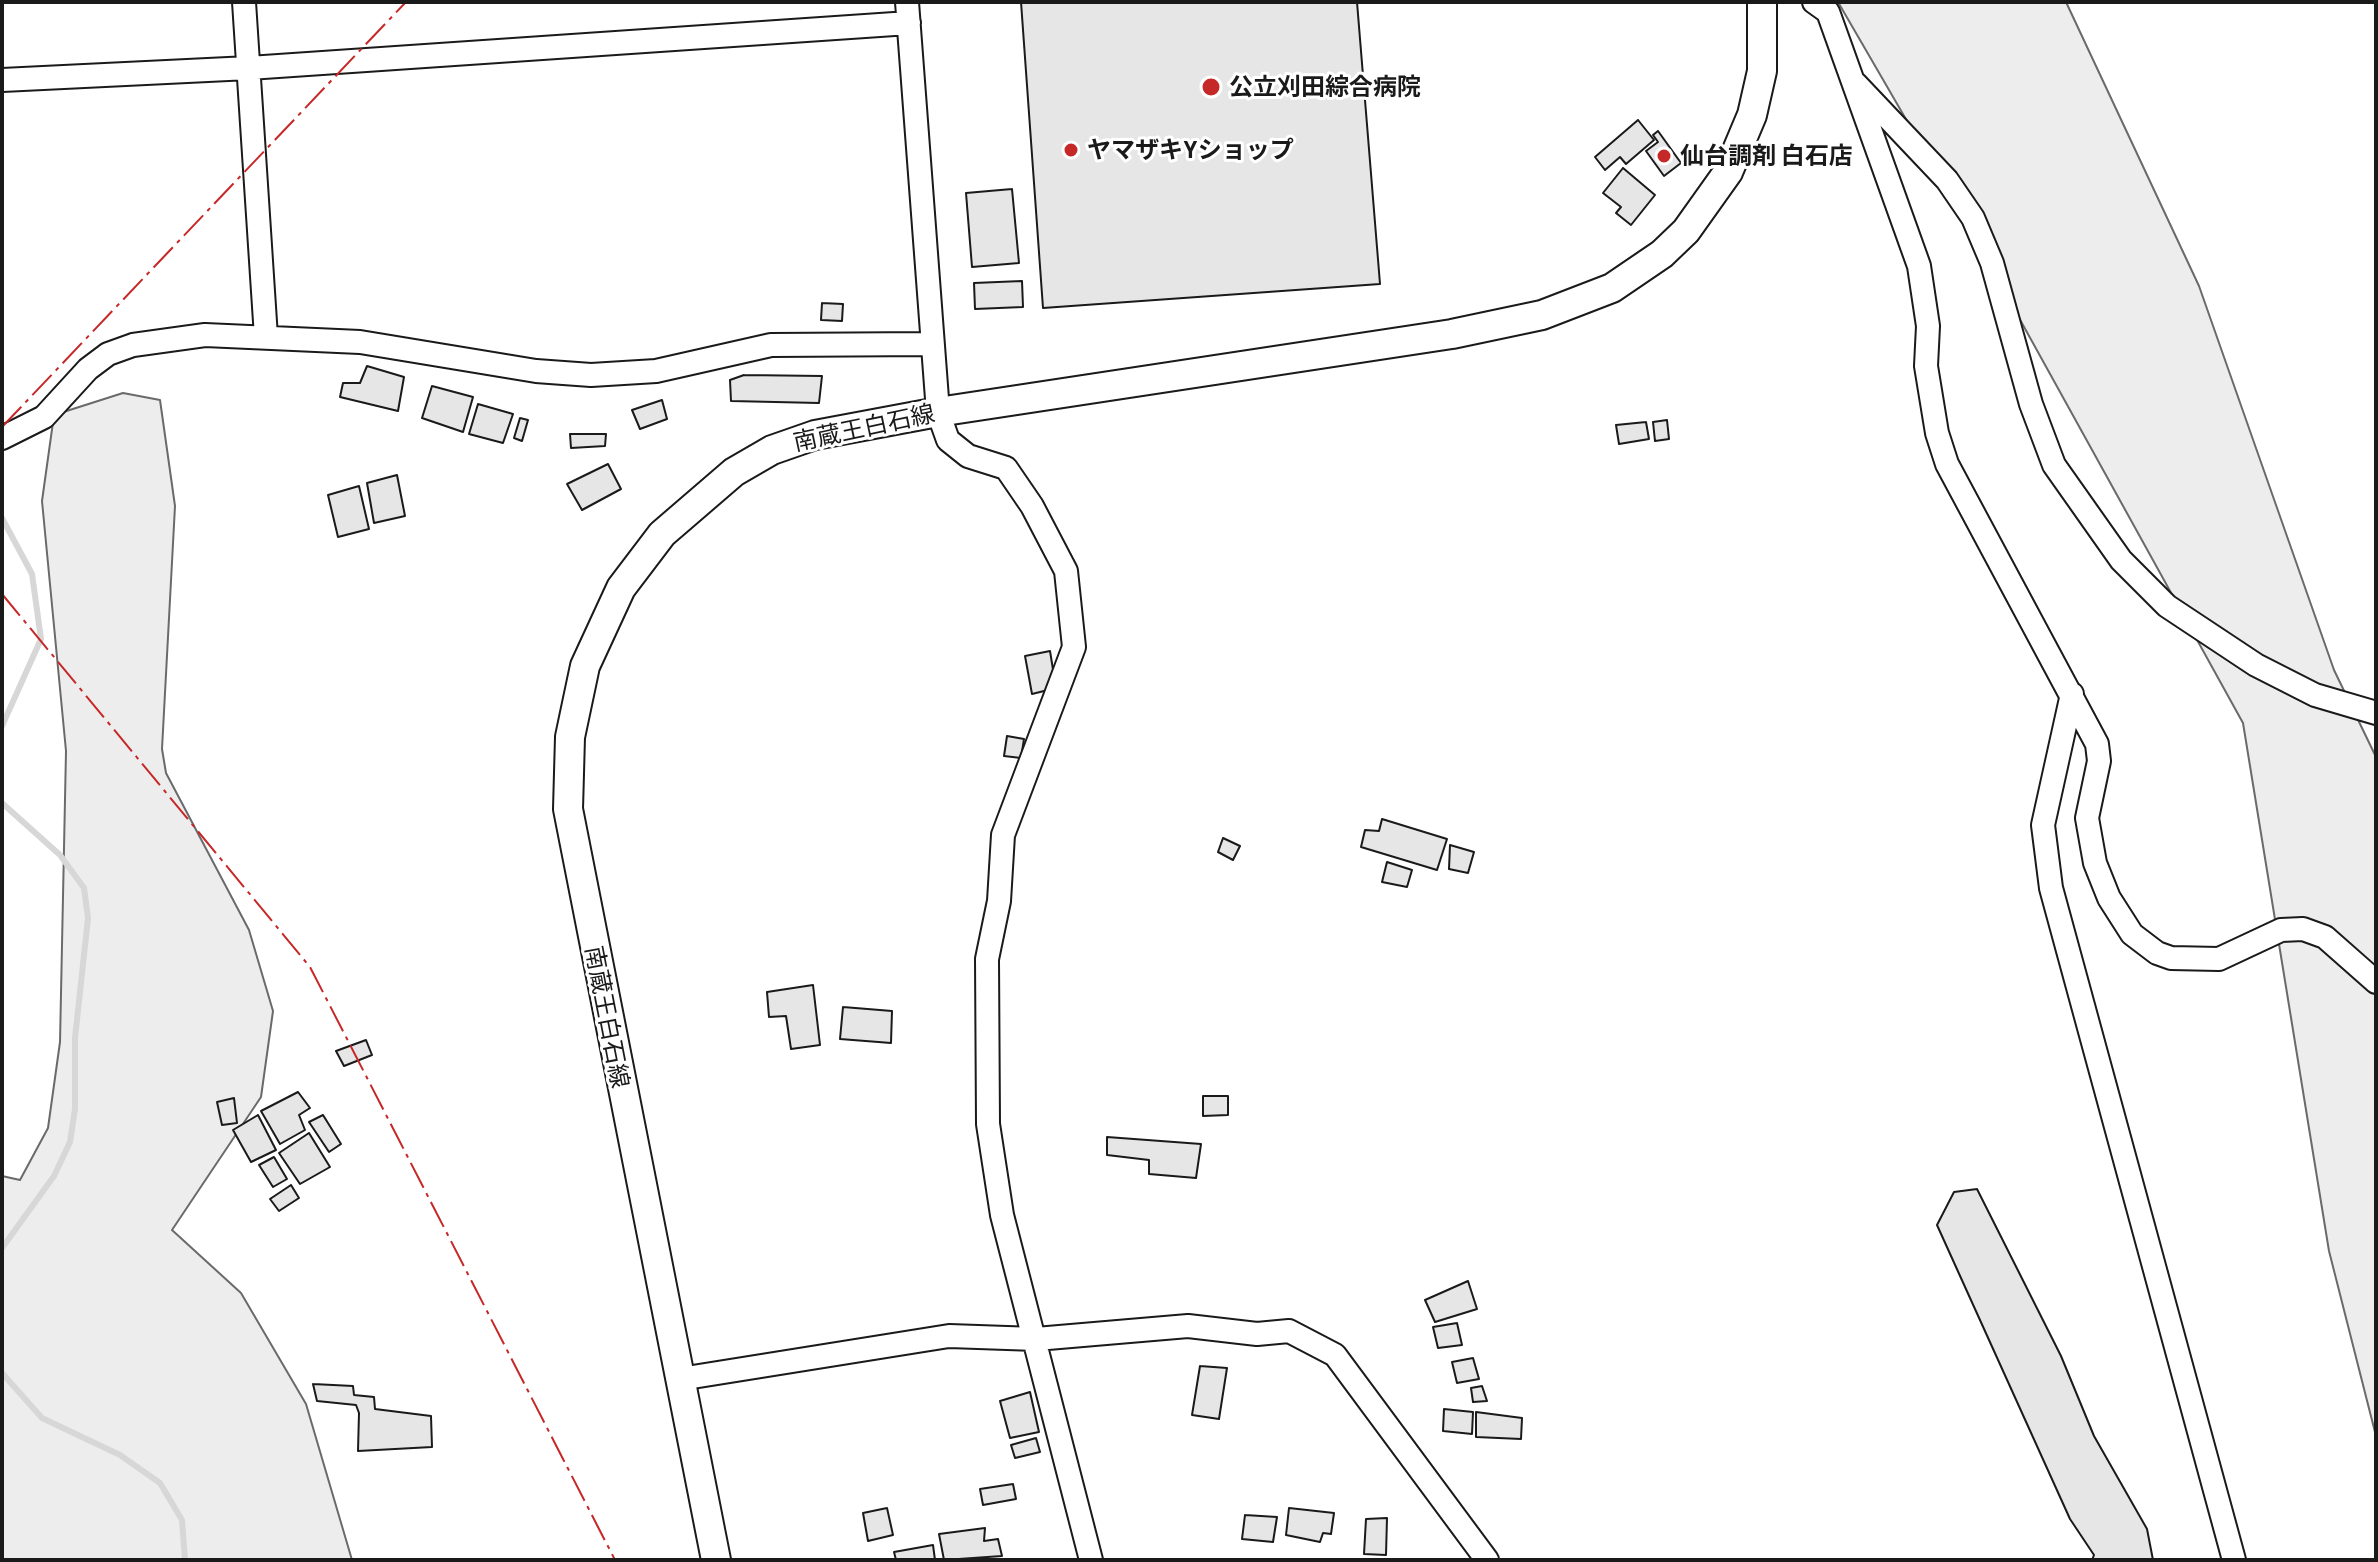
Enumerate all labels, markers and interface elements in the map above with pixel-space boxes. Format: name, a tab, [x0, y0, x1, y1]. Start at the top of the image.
place label: 公立刈田綜合病院	[1229, 73, 1421, 101]
marker: 公立刈田綜合病院	[1200, 76, 1222, 98]
place label: ヤマザキYショップ	[1087, 136, 1294, 164]
marker: ヤマザキYショップ	[1062, 141, 1080, 159]
place label: 仙台調剤 白石店	[1680, 142, 1853, 170]
marker: 仙台調剤 白石店	[1655, 147, 1673, 165]
street label: 南蔵王白石線	[791, 399, 937, 457]
street label: 南蔵王白石線	[579, 944, 635, 1090]

